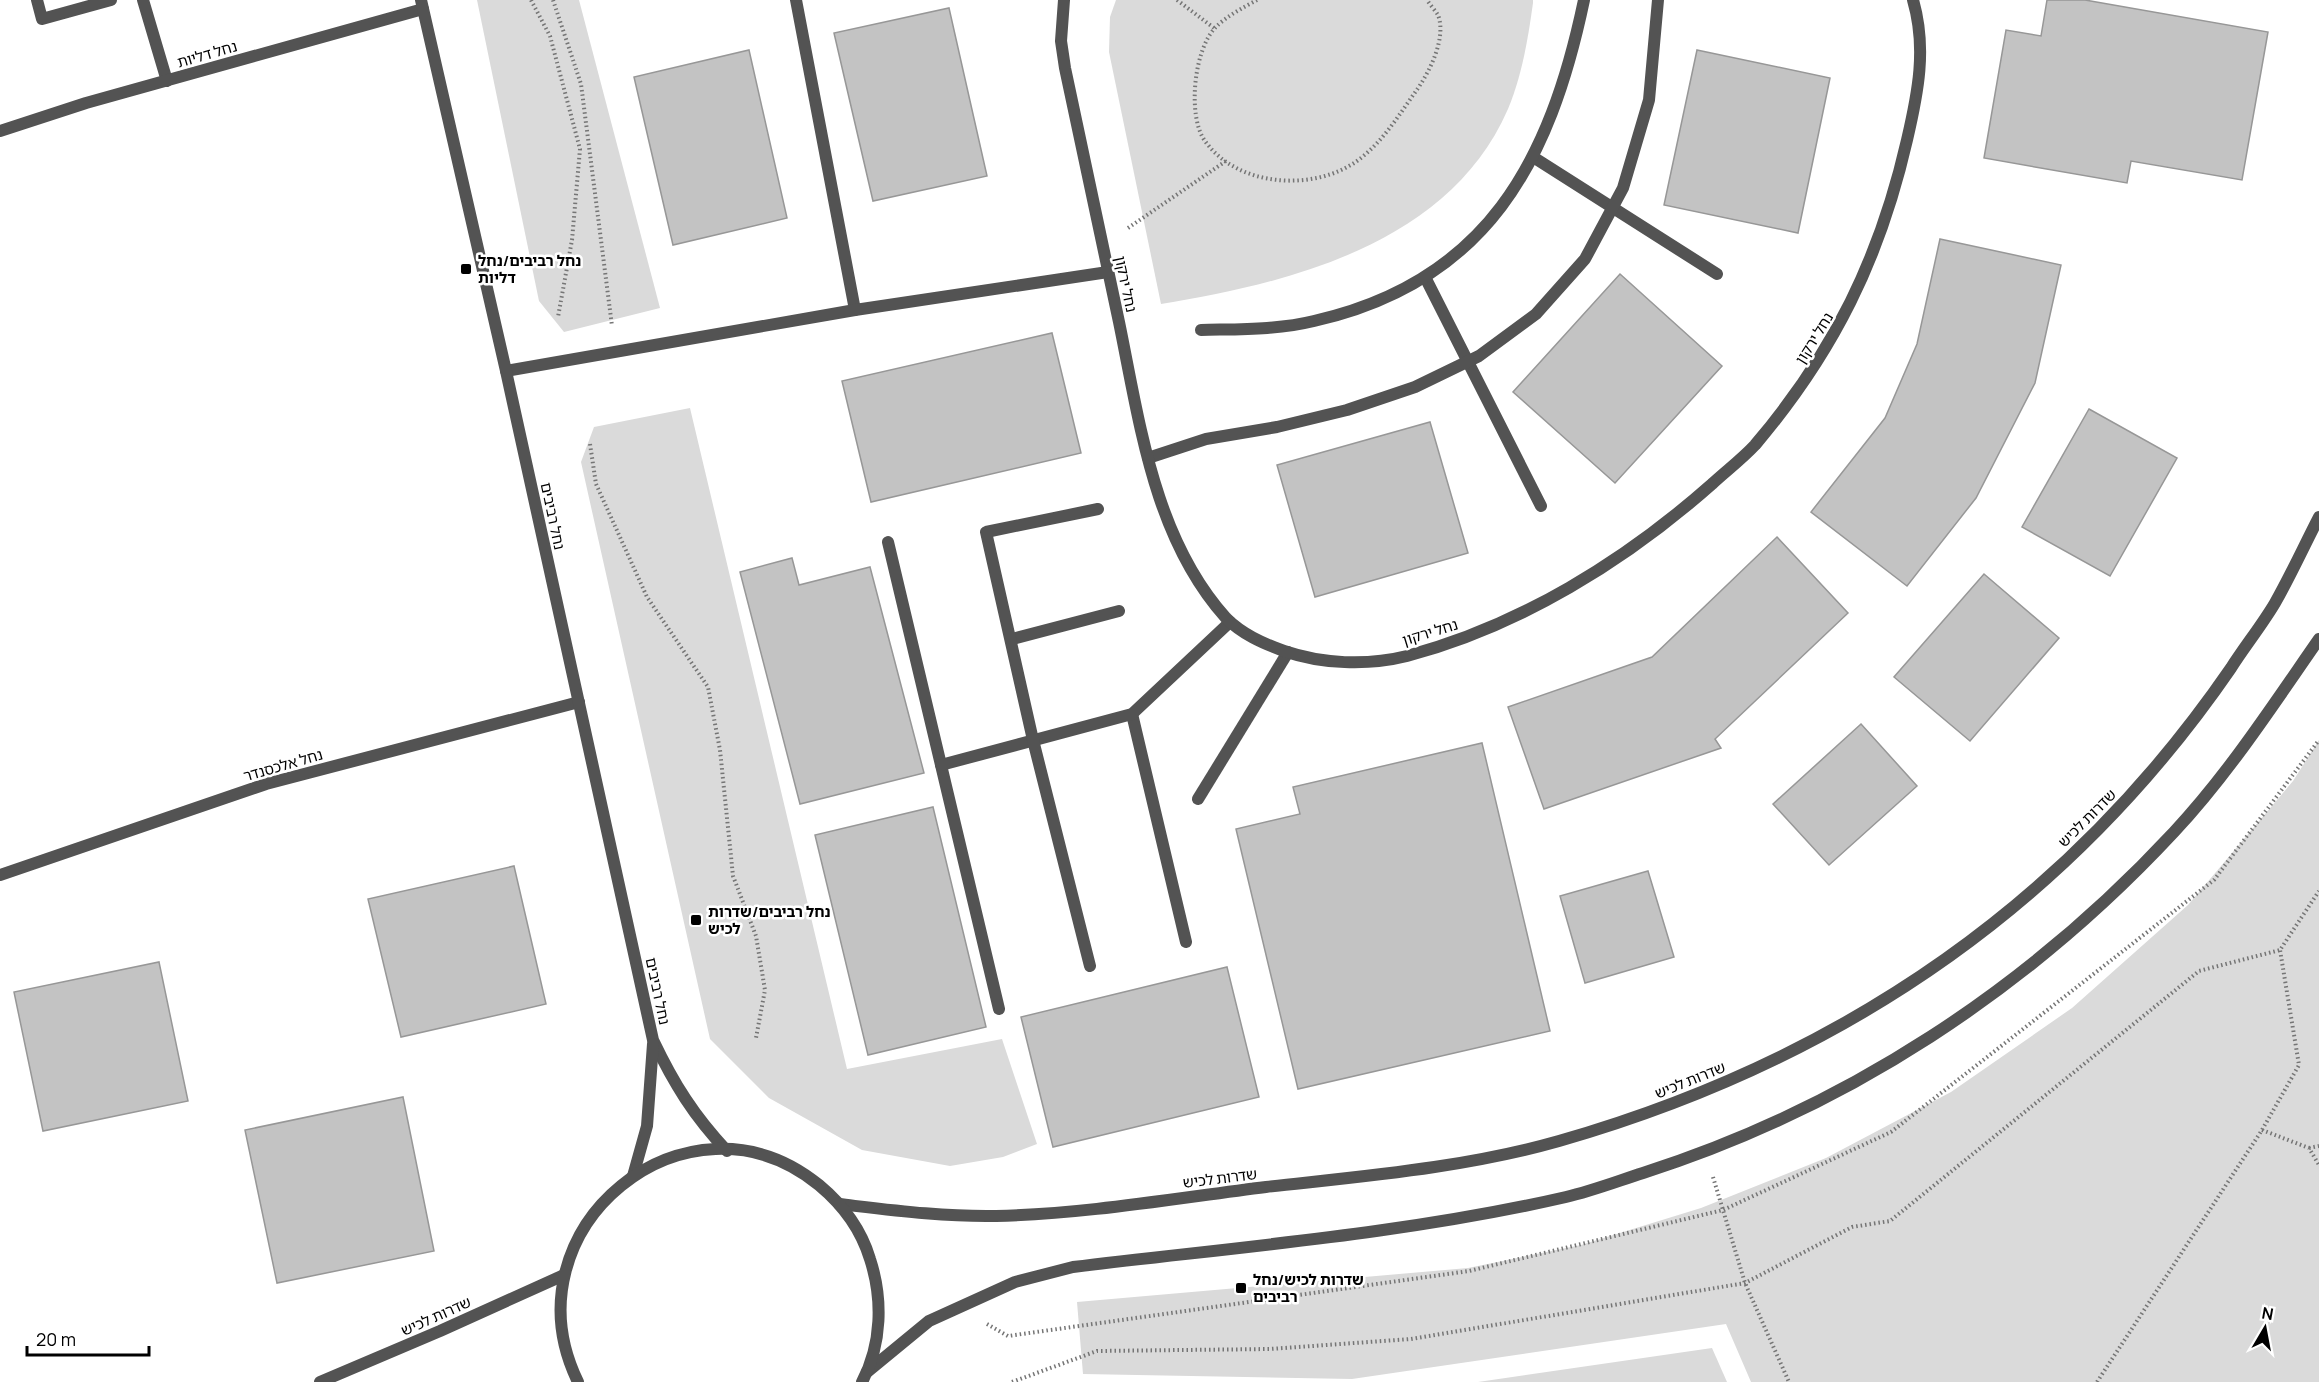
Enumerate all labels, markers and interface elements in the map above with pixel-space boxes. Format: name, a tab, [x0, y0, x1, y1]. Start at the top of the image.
street label: נחל דליות	[174, 35, 240, 73]
place label: נחל רביבים/נחל דליות	[478, 250, 581, 288]
street label: נחל ירקון	[1110, 254, 1142, 314]
marker: נחל רביבים/נחל דליות	[459, 262, 473, 276]
street label: נחל ירקון	[1790, 308, 1838, 368]
street label: נחל רביבים	[536, 480, 570, 552]
street label: נחל ירקון	[1400, 614, 1460, 650]
street label: נחל אלכסנדר	[241, 744, 325, 786]
street label: שדרות לכיש	[2053, 784, 2121, 852]
place label: נחל רביבים/שדרות לכיש	[708, 901, 831, 939]
marker: נחל רביבים/שדרות לכיש	[689, 913, 703, 927]
street label: נחל רביבים	[641, 955, 675, 1027]
street label: שדרות לכיש	[1651, 1056, 1729, 1104]
street label: שדרות לכיש	[1182, 1163, 1258, 1193]
place label: שדרות לכיש/נחל רביבים	[1253, 1269, 1364, 1307]
marker: שדרות לכיש/נחל רביבים	[1234, 1281, 1248, 1295]
street label: שדרות לכיש	[398, 1291, 474, 1341]
north arrow	[2235, 1298, 2295, 1358]
text: N	[2260, 1301, 2275, 1325]
scale bar	[27, 1319, 148, 1357]
text: 20 m	[36, 1327, 76, 1351]

